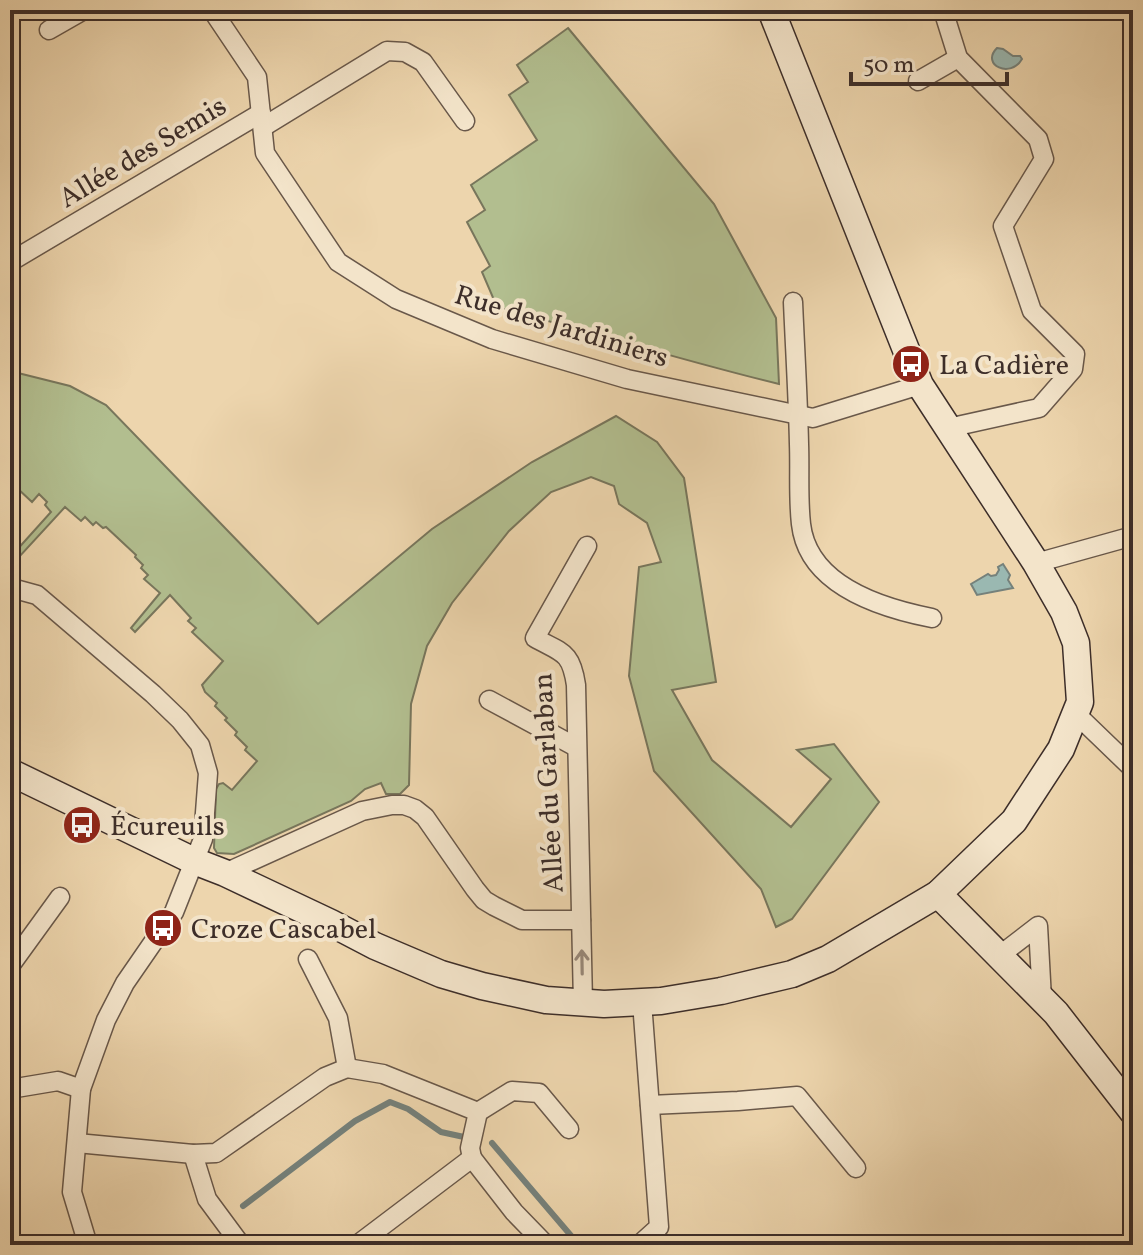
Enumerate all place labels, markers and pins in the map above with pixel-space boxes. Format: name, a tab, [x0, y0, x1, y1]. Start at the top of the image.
bus stop icon: La Cadière	[890, 343, 932, 385]
place label: La Cadière	[939, 347, 1069, 386]
bus stop icon: Écureuils	[61, 804, 103, 846]
place label: Écureuils	[110, 808, 225, 847]
bus stop icon: Croze Cascabel	[142, 907, 184, 949]
place label: Croze Cascabel	[191, 911, 376, 950]

